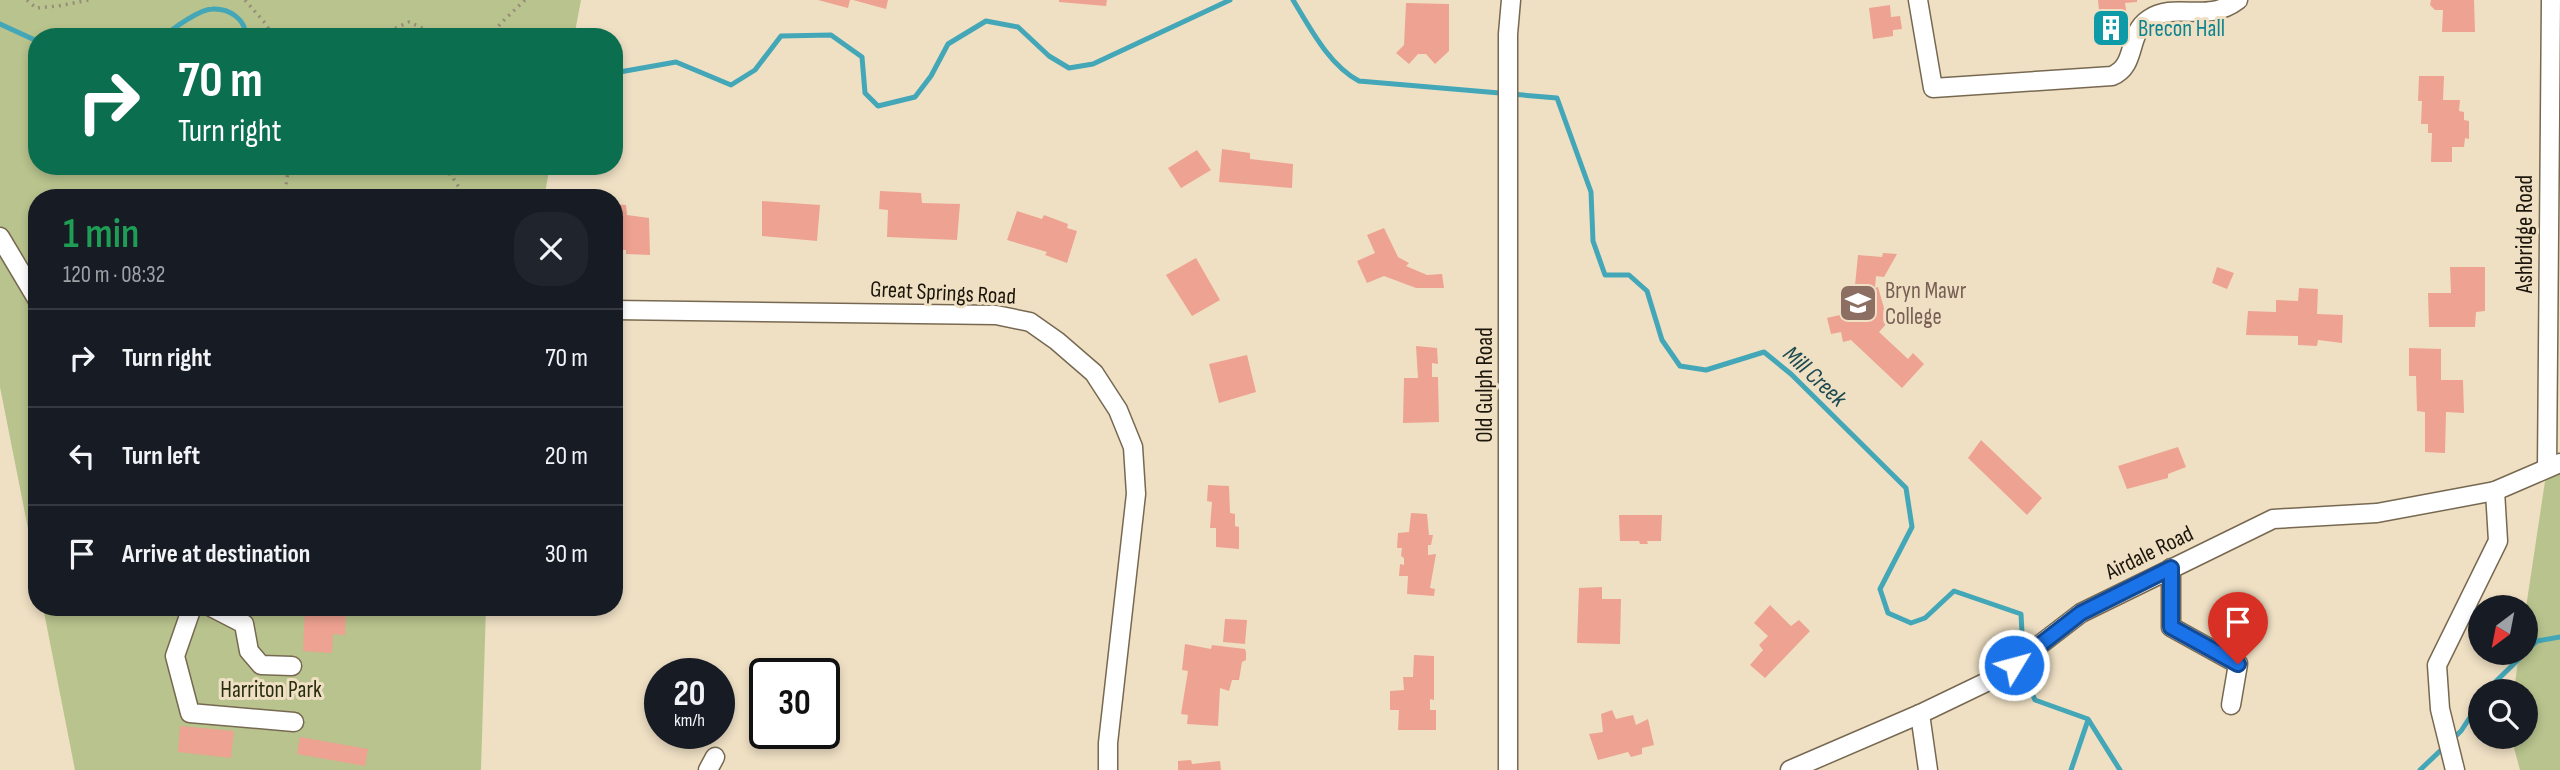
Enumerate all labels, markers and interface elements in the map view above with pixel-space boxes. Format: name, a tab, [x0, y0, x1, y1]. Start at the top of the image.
building icon: Brecon Hall	[2090, 7, 2132, 49]
place label: Brecon Hall	[2138, 15, 2225, 43]
text: 70 m	[178, 52, 263, 111]
icon: right	[63, 56, 154, 147]
text: Turn right	[178, 112, 282, 151]
street label: Ashbridge Road	[2511, 175, 2539, 294]
text: 1 min	[63, 209, 139, 260]
button: close	[514, 212, 588, 286]
text: 120 m · 08:32	[63, 261, 165, 289]
street label: Great Springs Road	[869, 275, 1017, 311]
place label: Bryn Mawr College	[1885, 277, 1967, 331]
school or university icon: Bryn Mawr College	[1837, 282, 1879, 324]
street label: Old Gulph Road	[1471, 327, 1499, 443]
icon: right	[63, 339, 101, 377]
water label: Mill Creek	[1777, 340, 1853, 414]
text: Turn right	[122, 343, 211, 374]
text: 70 m	[545, 343, 588, 374]
icon: left	[63, 437, 101, 475]
text: Turn left	[122, 441, 200, 472]
text: 20 m	[545, 441, 588, 472]
street label: Airdale Road	[2100, 520, 2198, 587]
icon: arrive	[63, 535, 101, 573]
text: Arrive at destination	[122, 539, 310, 570]
text: 30 m	[545, 539, 588, 570]
pin	[2208, 592, 2268, 664]
north arrow	[2468, 595, 2538, 665]
map controls	[2468, 595, 2538, 749]
icon: arrive	[2219, 603, 2257, 641]
position arrow	[1977, 628, 2051, 702]
speed limit sign: 30	[749, 658, 840, 749]
text: 20	[674, 673, 706, 716]
park label: Harriton Park	[220, 676, 322, 704]
button: search	[2468, 679, 2538, 749]
text: km/h	[674, 710, 705, 731]

